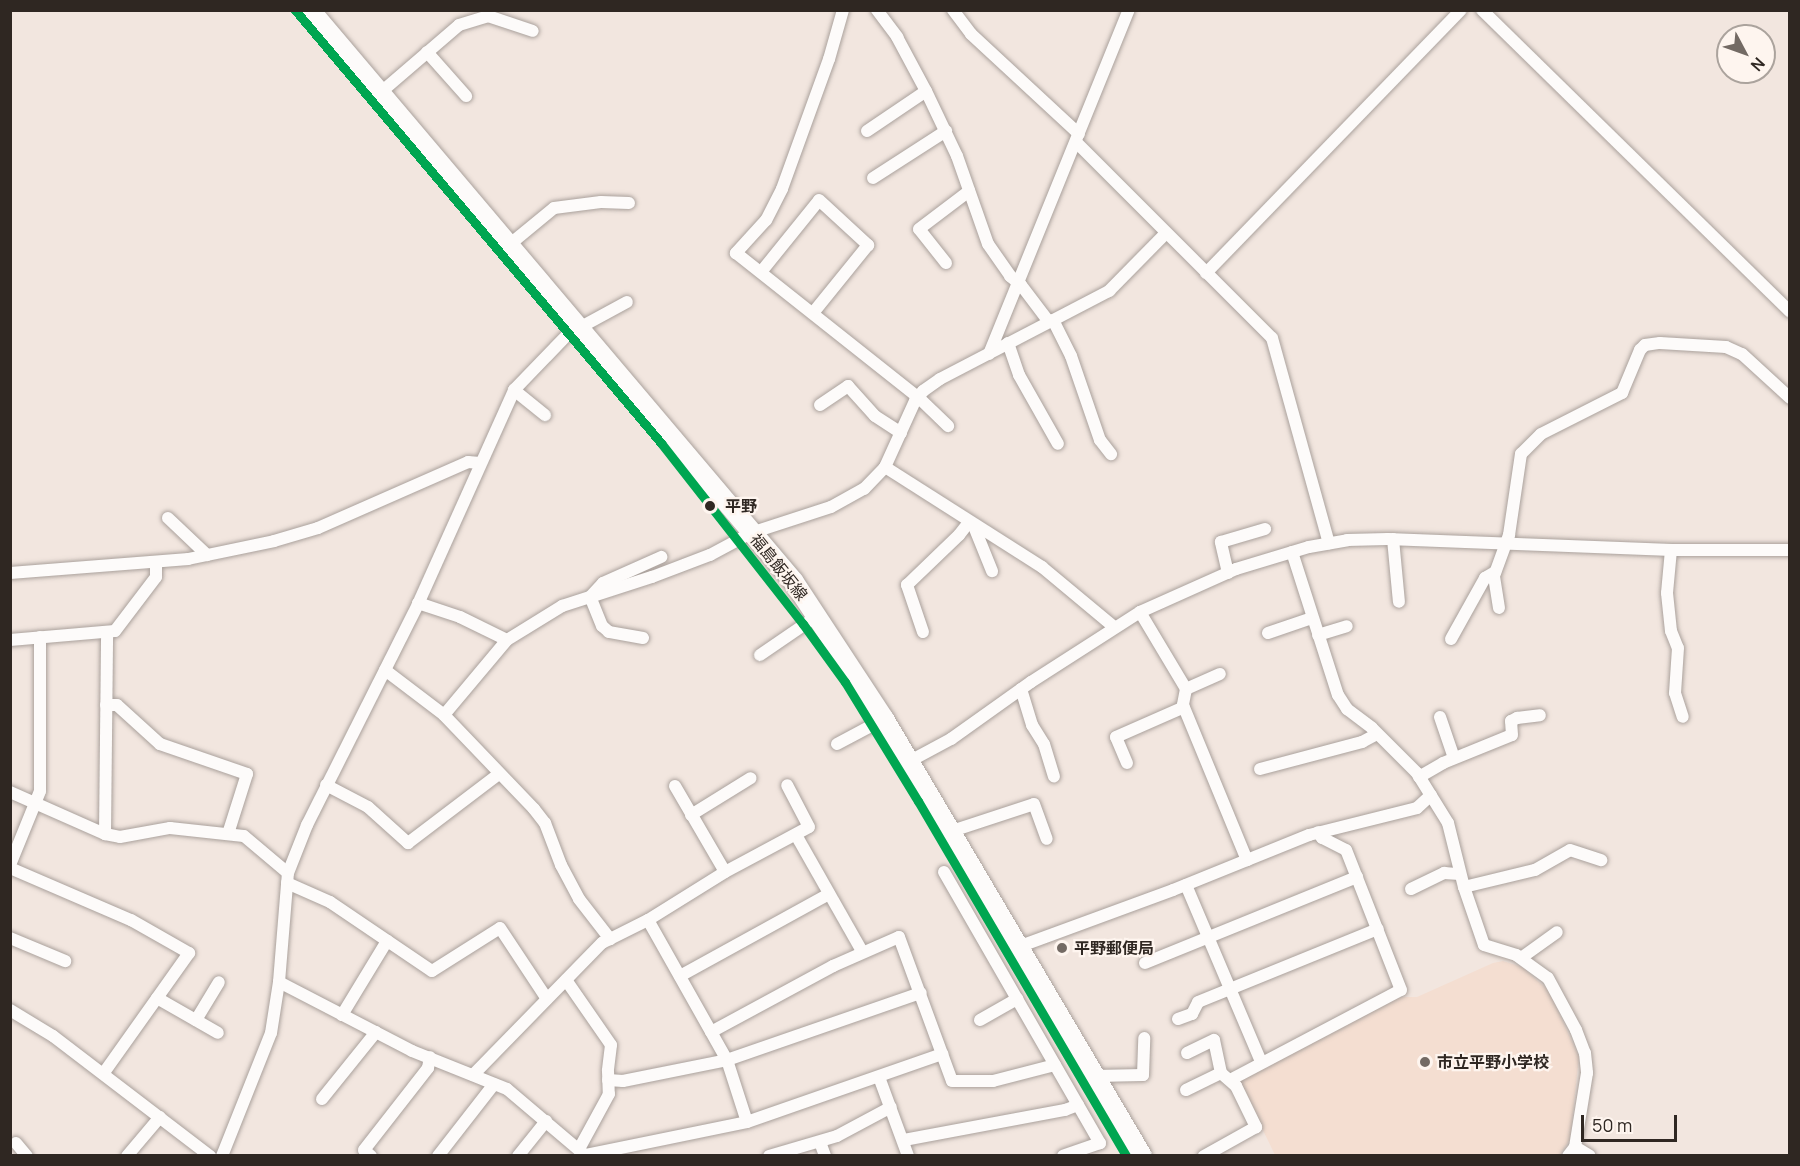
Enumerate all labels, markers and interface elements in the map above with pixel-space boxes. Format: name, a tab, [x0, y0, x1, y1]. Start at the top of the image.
north arrow	[1716, 24, 1776, 84]
text: N	[1746, 53, 1770, 76]
marker: 平野	[700, 496, 720, 516]
place label: 平野	[725, 496, 757, 516]
street label: 福島飯坂線	[746, 530, 812, 604]
place label: 平野郵便局	[1074, 938, 1154, 958]
marker: 平野郵便局	[1055, 941, 1069, 955]
place label: 市立平野小学校	[1437, 1052, 1549, 1072]
marker: 市立平野小学校	[1418, 1055, 1432, 1069]
scale bar	[1584, 1103, 1680, 1141]
text: 50 m	[1592, 1113, 1632, 1137]

